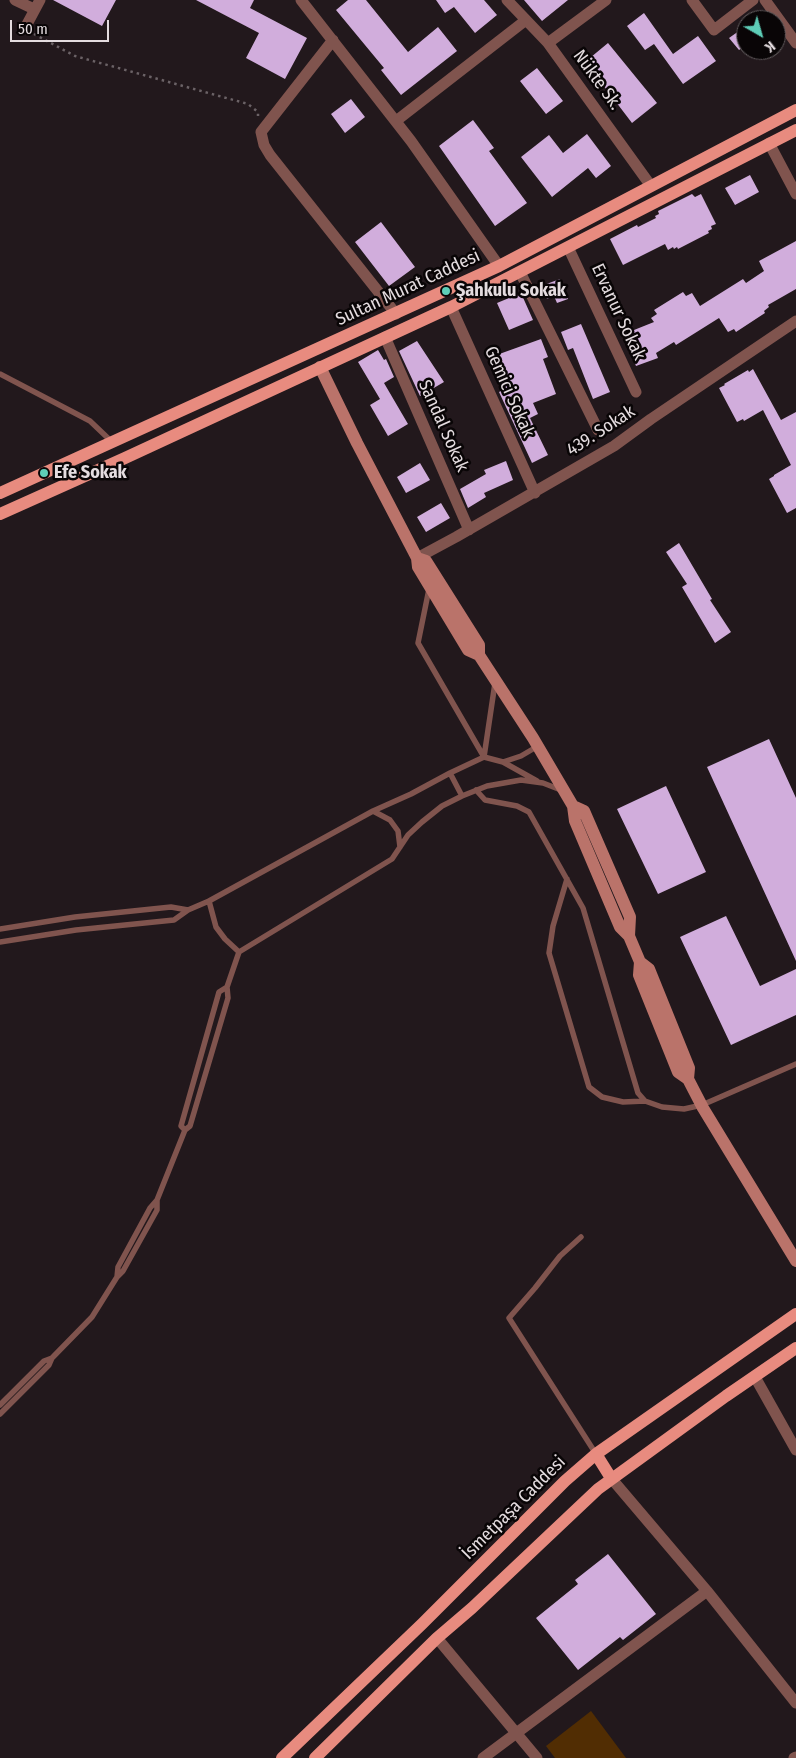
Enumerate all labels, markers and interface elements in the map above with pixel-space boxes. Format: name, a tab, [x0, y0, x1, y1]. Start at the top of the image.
scale bar	[12, 10, 111, 42]
north arrow	[736, 10, 786, 60]
text: 50 m	[18, 20, 48, 38]
text: K	[761, 37, 778, 56]
street label: Nükte Sk.	[568, 46, 626, 114]
street label: Sultan Murat Caddesi	[333, 245, 483, 331]
street label: Ervanur Sokak	[586, 260, 650, 364]
place label: Şahkulu Sokak	[456, 280, 566, 302]
marker: Şahkulu Sokak	[440, 285, 452, 297]
street label: Gemici Sokak	[479, 343, 539, 441]
street label: Sandal Sokak	[413, 377, 473, 475]
street label: 439. Sokak	[563, 401, 639, 461]
place label: Efe Sokak	[54, 462, 127, 484]
marker: Efe Sokak	[38, 467, 50, 479]
street label: İsmetpaşa Caddesi	[458, 1452, 570, 1564]

